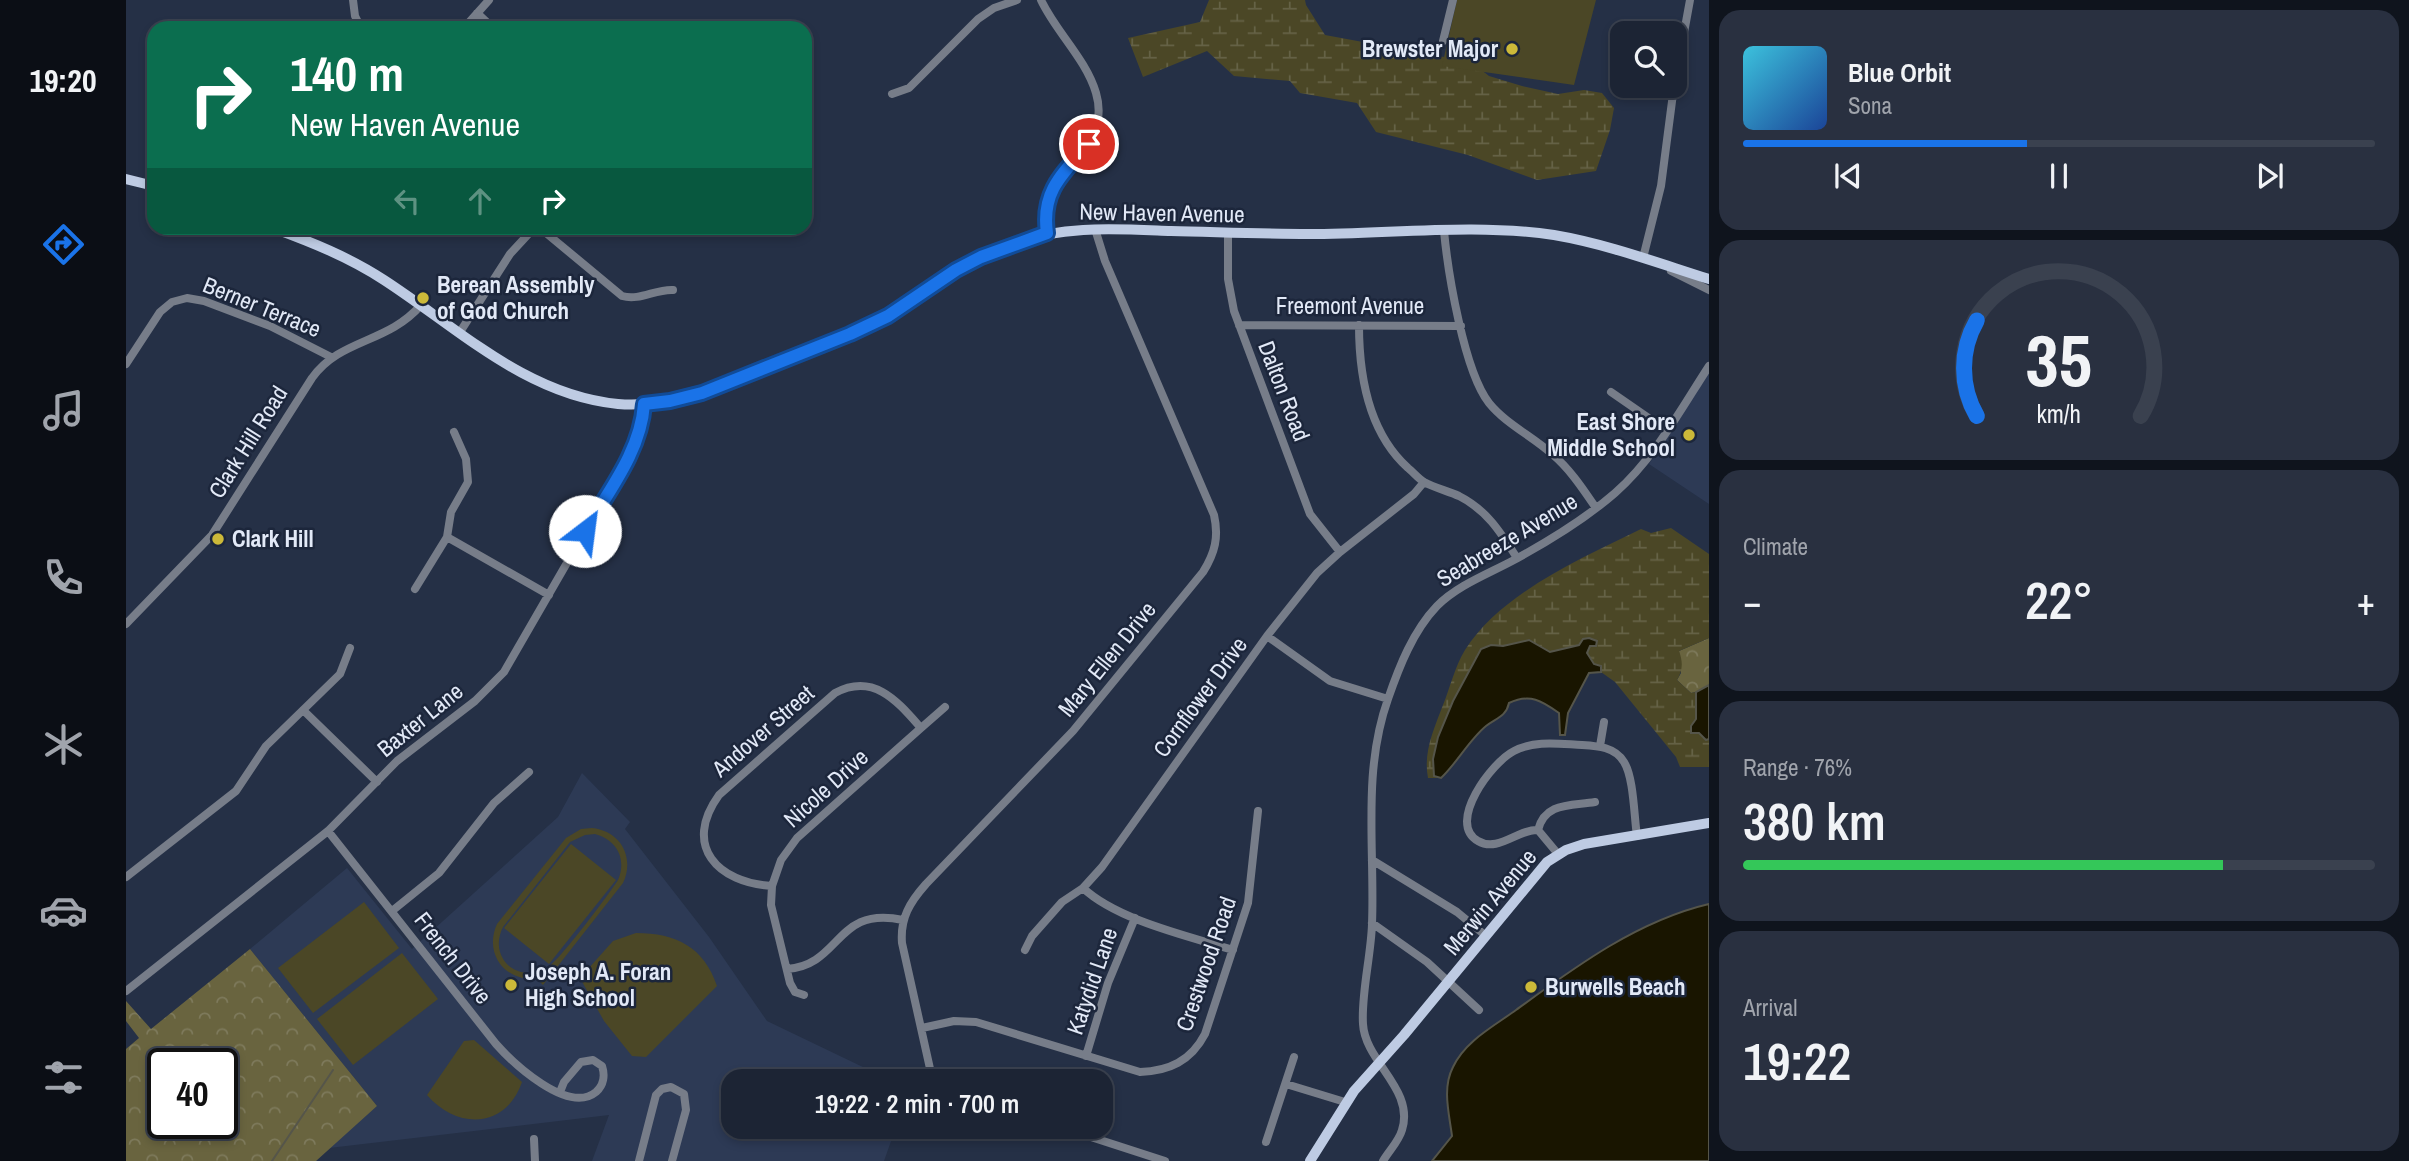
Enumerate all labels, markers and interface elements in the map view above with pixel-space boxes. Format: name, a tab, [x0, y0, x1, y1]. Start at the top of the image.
map controls	[1610, 21, 1687, 98]
button: search	[1610, 21, 1687, 98]
place label: Brewster Major	[1362, 33, 1499, 64]
text: 140 m	[290, 40, 404, 106]
marker: Brewster Major	[1504, 41, 1520, 57]
icon: right	[175, 49, 266, 140]
text: Blue Orbit	[1848, 55, 1951, 90]
text: 19:20	[29, 59, 97, 102]
text: Sona	[1848, 90, 1892, 121]
text: New Haven Avenue	[290, 103, 520, 146]
pin	[1059, 114, 1119, 174]
icon: arrive	[1070, 125, 1108, 163]
icon: previous	[1829, 157, 1867, 195]
icon: pause	[2040, 157, 2078, 195]
icon: next	[2251, 157, 2289, 195]
icon: left	[388, 182, 426, 220]
icon: ahead	[461, 182, 499, 220]
icon: right	[534, 182, 572, 220]
street label: New Haven Avenue	[1079, 196, 1245, 229]
icon: directions	[39, 220, 88, 269]
street label: Berner Terrace	[199, 269, 326, 344]
place label: Berean Assembly of God Church	[437, 269, 595, 326]
marker: Berean Assembly of God Church	[415, 290, 431, 306]
street label: Freemont Avenue	[1276, 290, 1424, 321]
text: 35	[2026, 312, 2092, 410]
street label: Dalton Road	[1251, 336, 1318, 445]
street label: Clark Hill Road	[201, 380, 294, 504]
icon: music	[39, 386, 88, 435]
text: km/h	[2037, 397, 2081, 431]
place label: East Shore Middle School	[1547, 406, 1675, 463]
marker: East Shore Middle School	[1681, 427, 1697, 443]
street label: Seabreeze Avenue	[1431, 485, 1583, 594]
position arrow	[548, 494, 622, 568]
place label: Clark Hill	[232, 523, 314, 554]
marker: Clark Hill	[210, 531, 226, 547]
text: Climate	[1743, 531, 1808, 562]
icon: phone	[39, 553, 88, 602]
text: 22°	[2025, 565, 2093, 635]
text: −	[1743, 576, 1761, 627]
text: +	[2357, 576, 2375, 627]
street label: Mary Ellen Drive	[1051, 595, 1163, 723]
street label: Cornflower Drive	[1145, 630, 1254, 763]
street label: Baxter Lane	[370, 676, 469, 764]
street label: Andover Street	[704, 678, 820, 784]
icon: climate	[39, 720, 88, 769]
street label: Nicole Drive	[777, 741, 875, 834]
text: Range · 76%	[1743, 752, 1852, 783]
text: 380 km	[1743, 786, 1886, 856]
street label: Merwin Avenue	[1436, 842, 1543, 961]
icon: car	[39, 886, 88, 935]
street label: Crestwood Road	[1168, 892, 1243, 1035]
street label: French Drive	[408, 905, 499, 1010]
street label: Katydid Lane	[1059, 923, 1124, 1038]
place label: Joseph A. Foran High School	[525, 956, 671, 1013]
place label: Burwells Beach	[1545, 971, 1685, 1002]
marker: Joseph A. Foran High School	[503, 977, 519, 993]
marker: Burwells Beach	[1523, 979, 1539, 995]
text: Arrival	[1743, 992, 1798, 1023]
text: 19:22	[1743, 1026, 1851, 1096]
speed limit sign: 40	[147, 1048, 238, 1139]
icon: filters	[39, 1053, 88, 1102]
text: 19:22 · 2 min · 700 m	[815, 1086, 1019, 1121]

